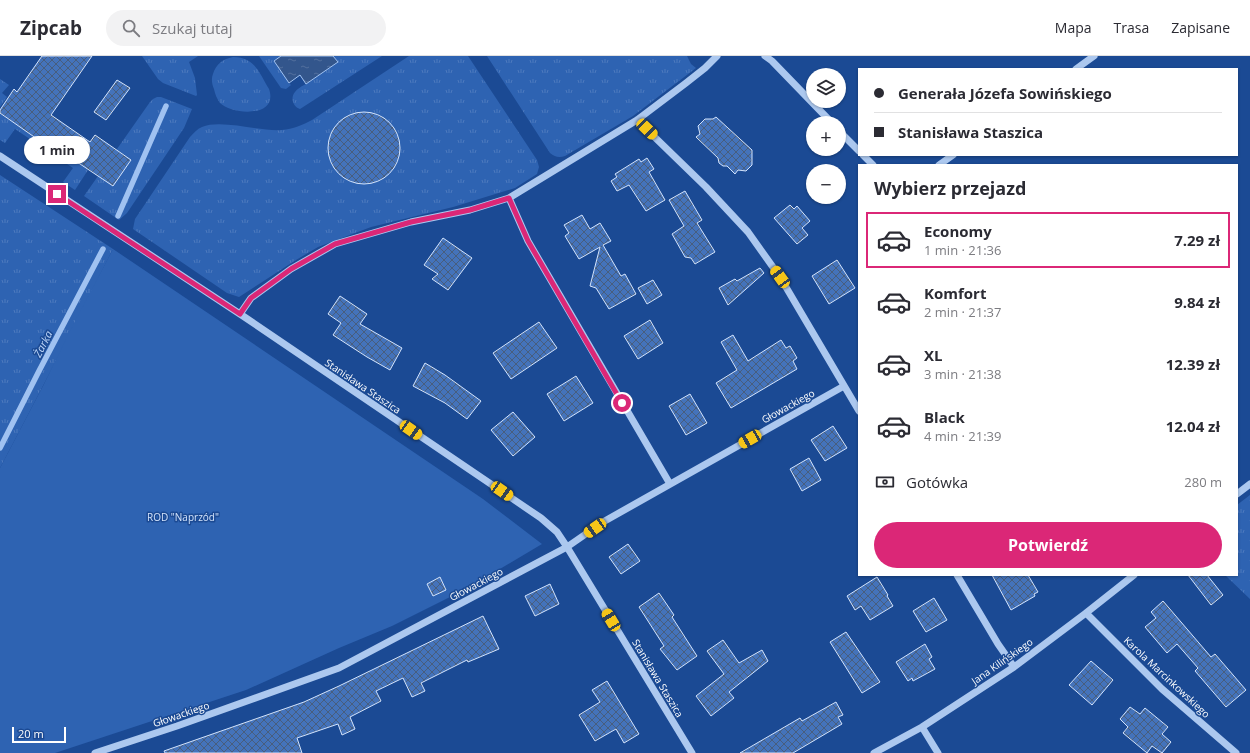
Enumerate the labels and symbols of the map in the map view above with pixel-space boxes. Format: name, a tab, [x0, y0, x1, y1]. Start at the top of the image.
car	[634, 116, 660, 142]
callout: 1 min	[24, 136, 90, 164]
route end	[48, 185, 66, 203]
car	[768, 264, 792, 290]
water label: Żarka	[29, 328, 56, 361]
street label: Stanisława Staszica	[322, 355, 404, 417]
street label: Głowackiego	[759, 386, 817, 426]
route start	[613, 394, 631, 412]
car	[398, 418, 424, 442]
car	[737, 428, 763, 450]
car	[489, 479, 515, 503]
park label: ROD "Naprzód"	[147, 510, 219, 524]
car	[582, 516, 608, 540]
street label: Głowackiego	[447, 564, 505, 604]
car	[600, 607, 622, 633]
street label: Karola Marcinkowskiego	[1121, 633, 1213, 721]
street label: Jana Kilińskiego	[968, 635, 1035, 688]
street label: Stanisława Staszica	[629, 636, 687, 720]
street label: Głowackiego	[151, 698, 211, 730]
scale bar	[12, 725, 66, 744]

